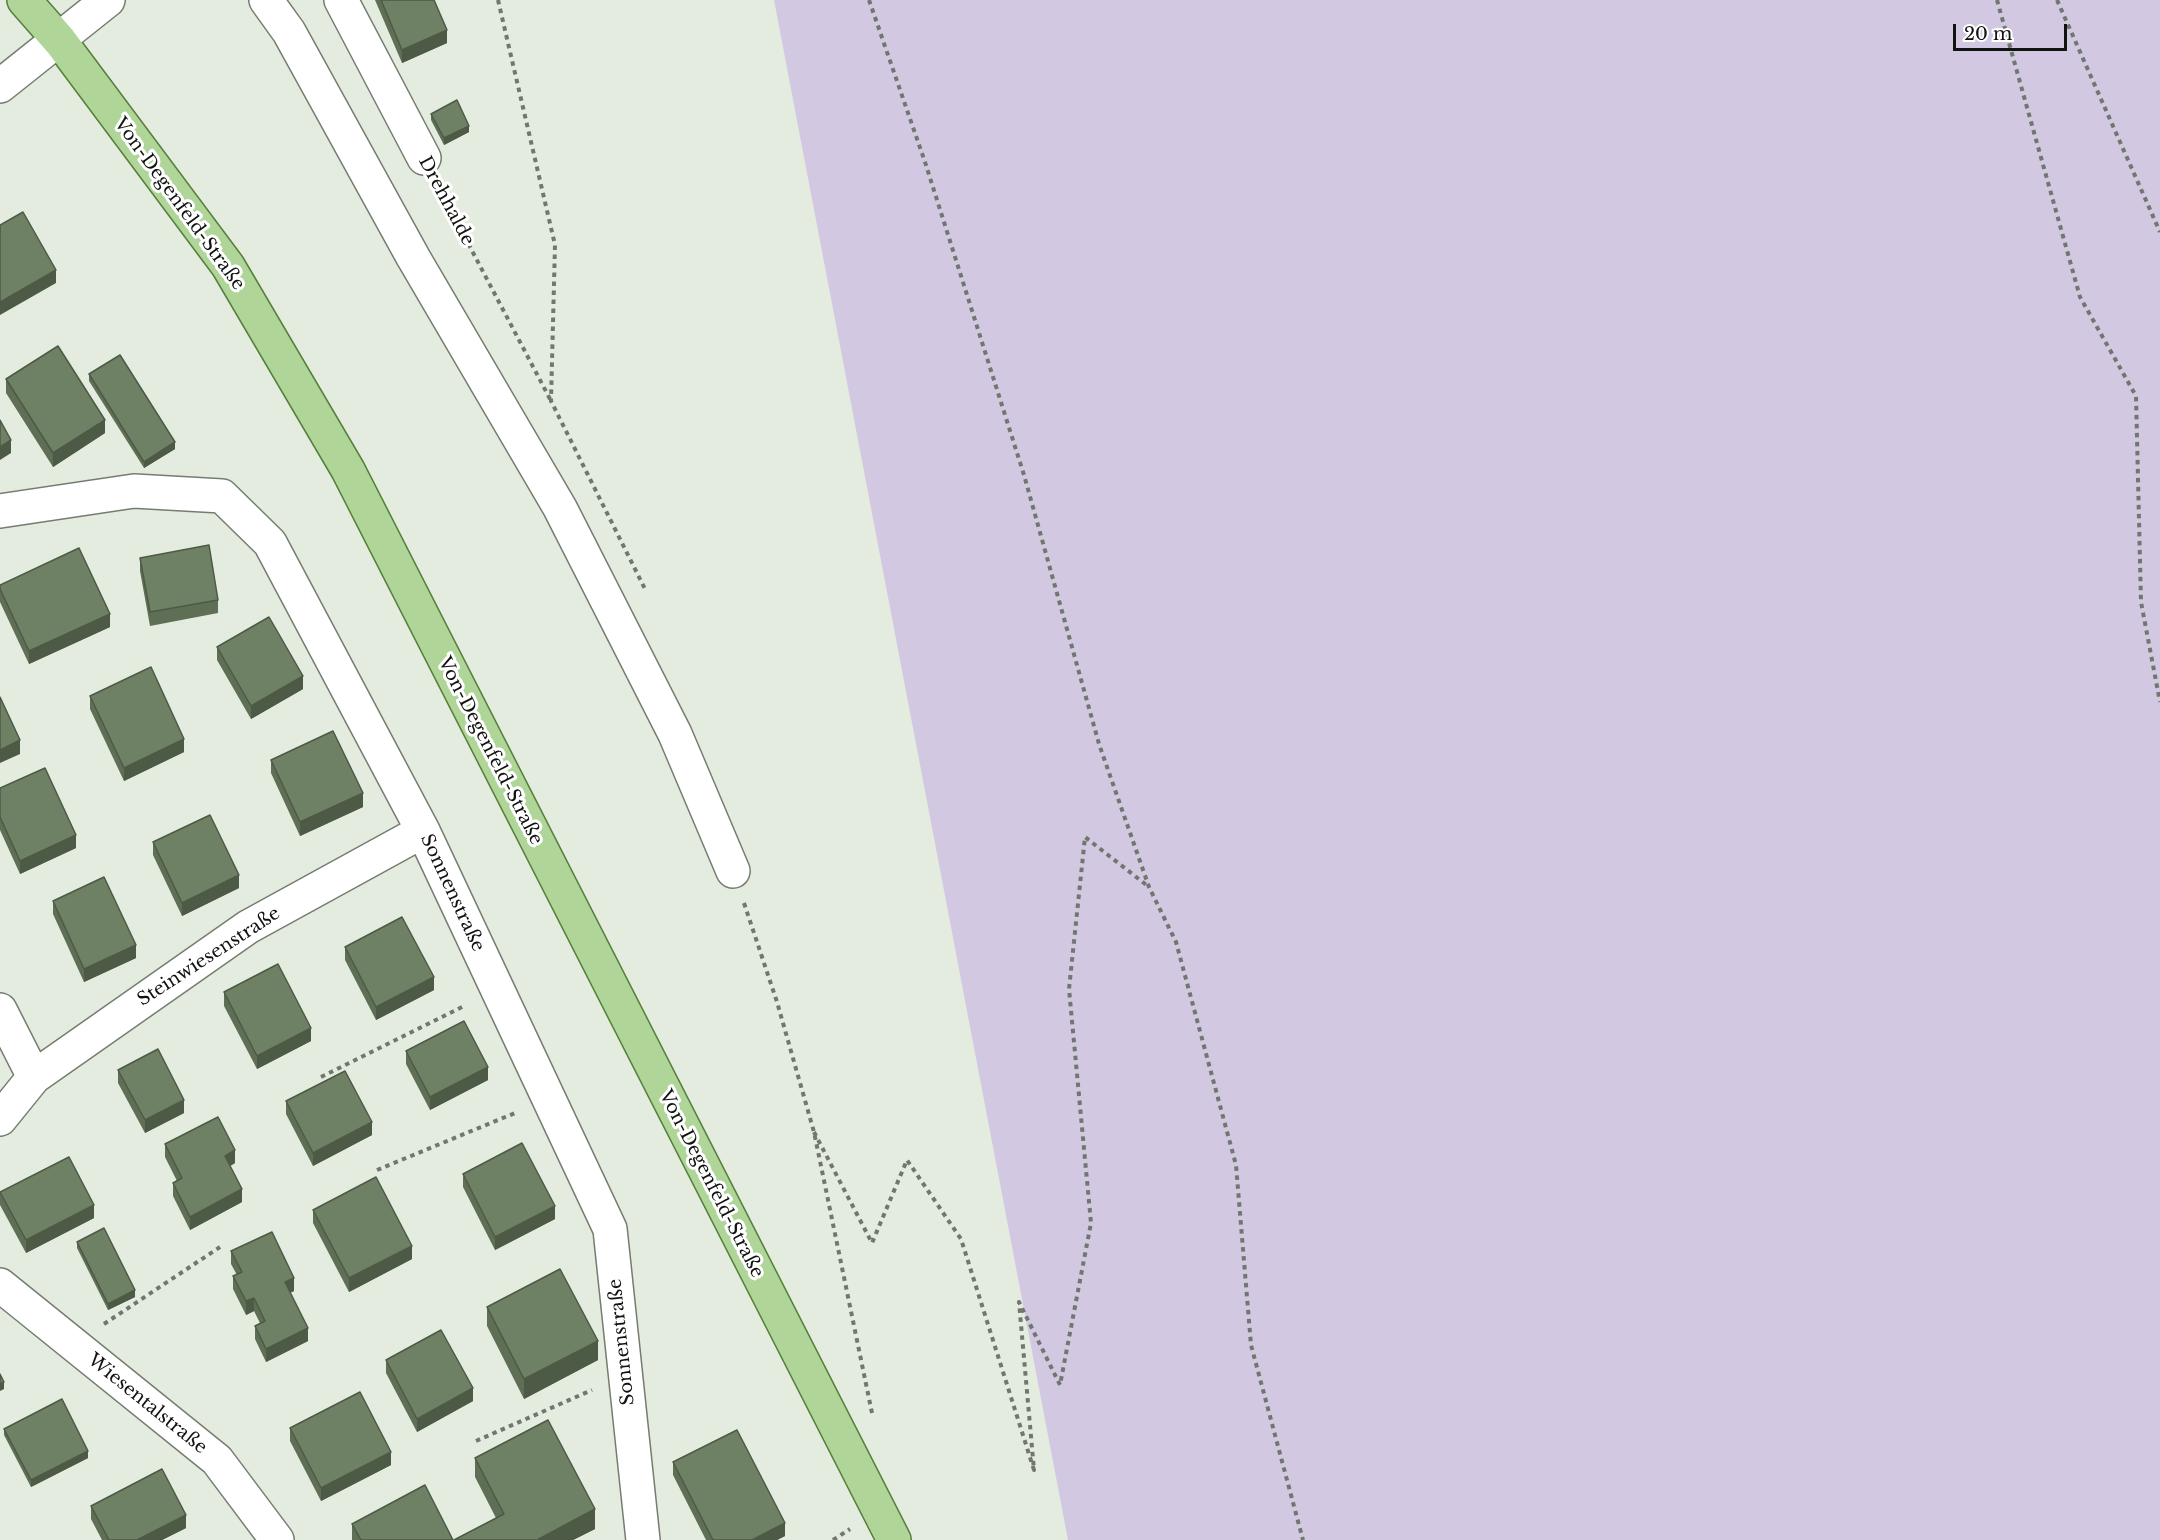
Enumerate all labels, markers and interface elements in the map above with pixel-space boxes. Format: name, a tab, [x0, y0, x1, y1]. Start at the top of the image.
scale bar	[1956, 12, 2070, 50]
text: 20 m	[1964, 23, 2012, 45]
street label: Von-Degenfeld-Straße	[109, 114, 249, 294]
street label: Drehhalde	[414, 153, 478, 249]
street label: Von-Degenfeld-Straße	[433, 653, 547, 849]
street label: Sonnenstraße	[415, 831, 489, 955]
street label: Steinwiesenstraße	[134, 903, 284, 1011]
street label: Von-Degenfeld-Straße	[654, 1086, 768, 1282]
street label: Sonnenstraße	[605, 1278, 639, 1406]
street label: Wiesentalstraße	[83, 1349, 211, 1459]

